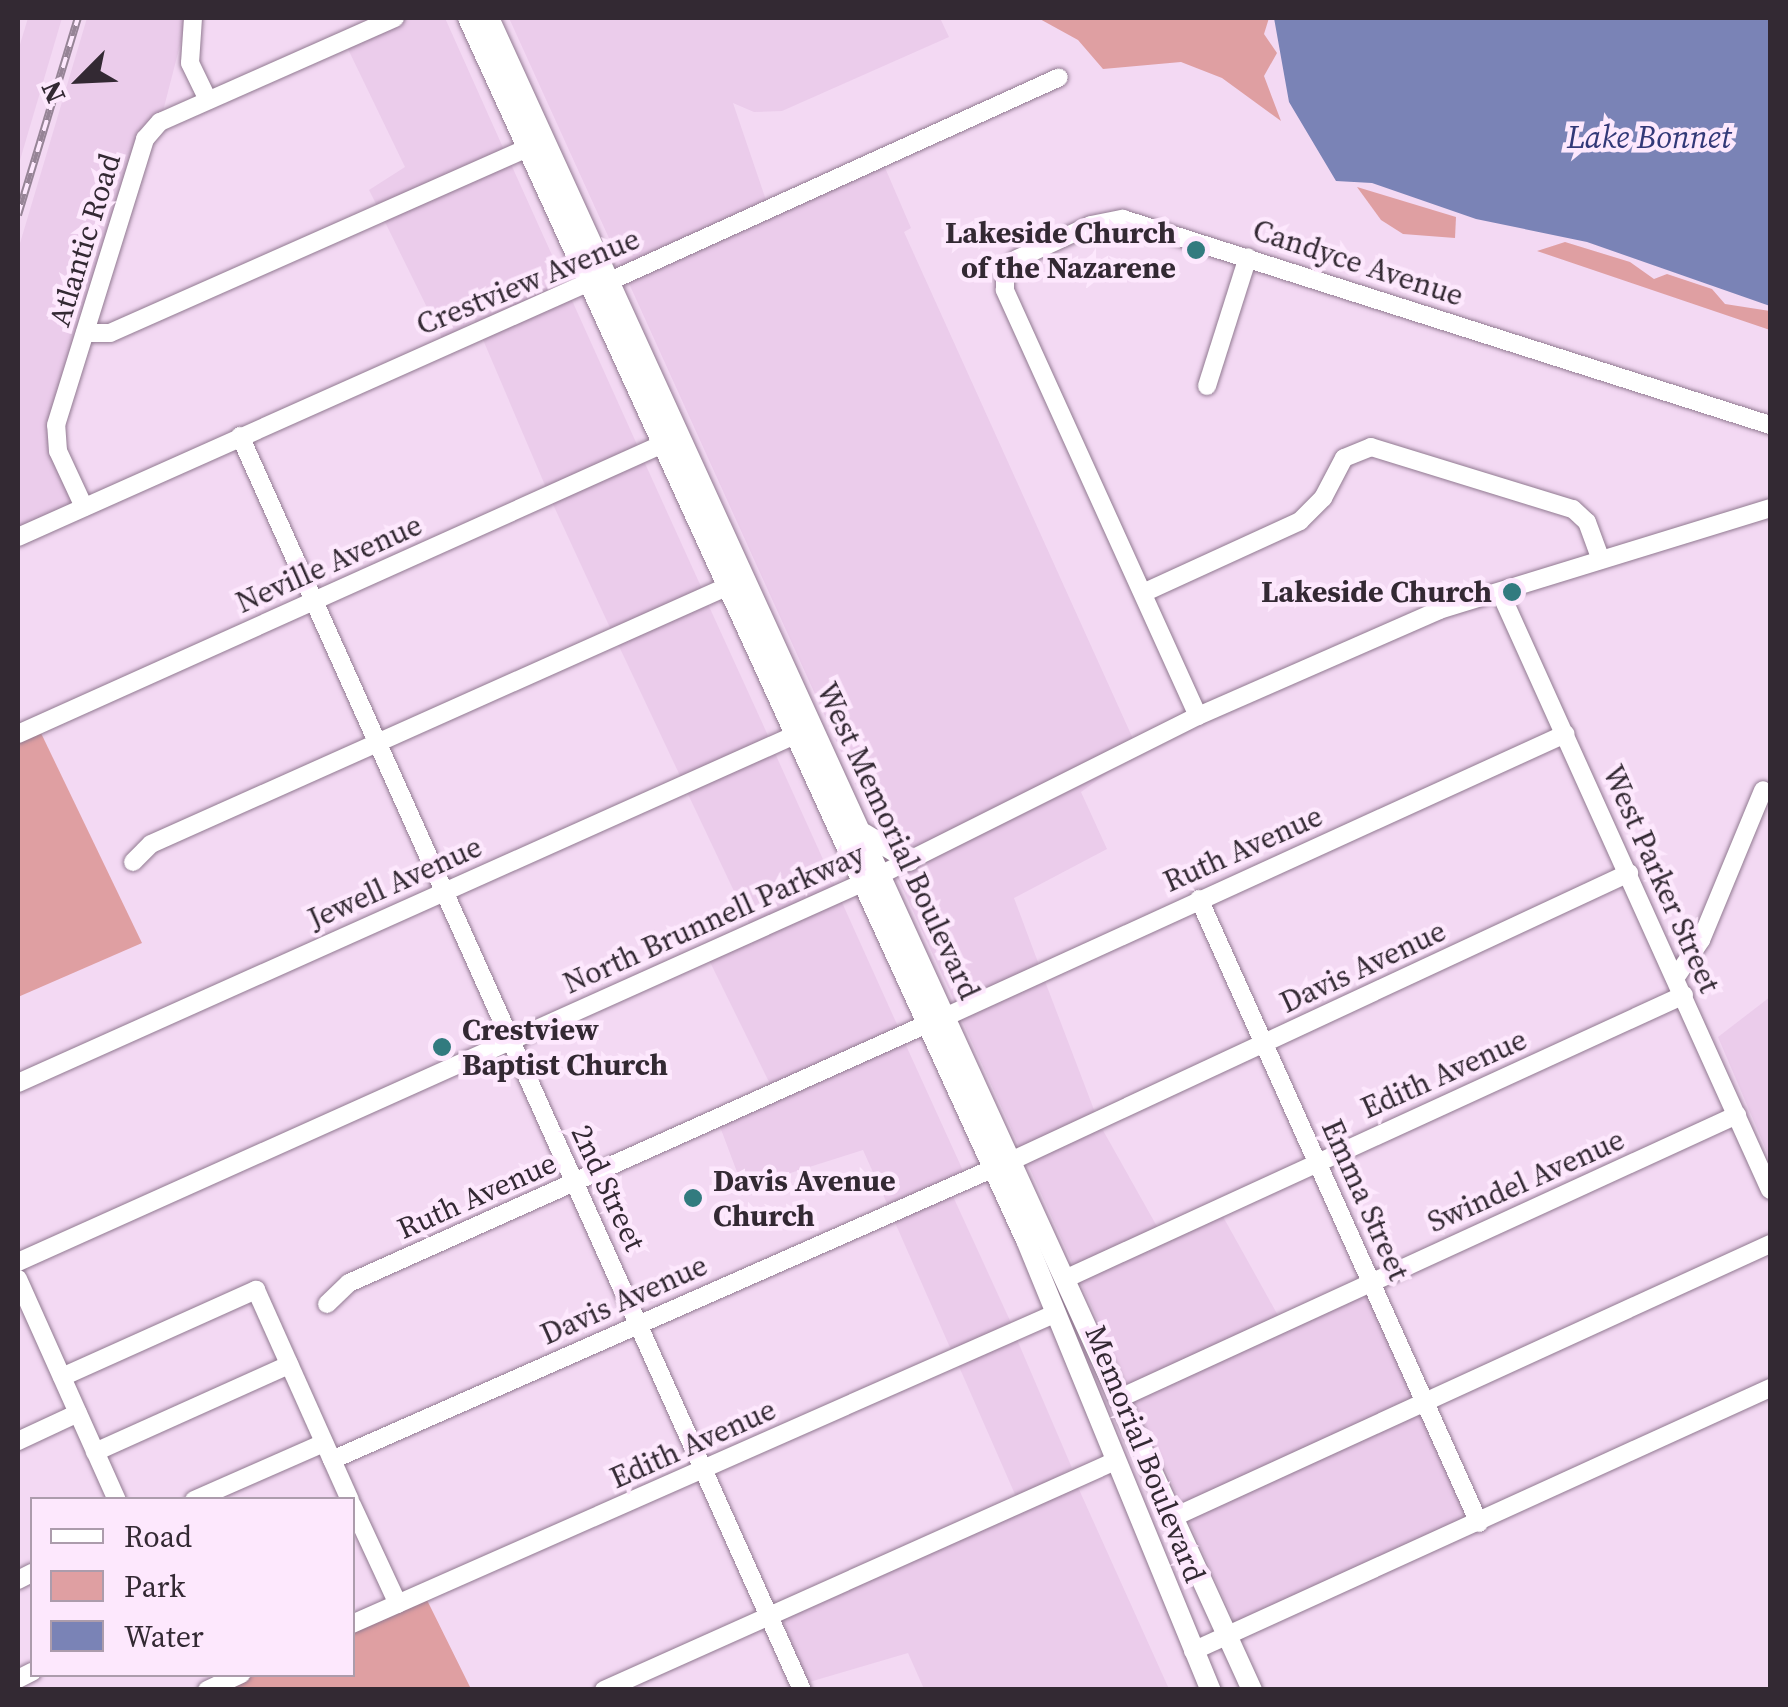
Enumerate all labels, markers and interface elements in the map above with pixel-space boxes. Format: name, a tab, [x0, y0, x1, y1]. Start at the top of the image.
north arrow	[30, 30, 130, 130]
text: N	[31, 75, 74, 109]
water label: Lake Bonnet	[1567, 118, 1731, 156]
street label: Atlantic Road	[42, 149, 128, 331]
street label: Candyce Avenue	[1248, 212, 1468, 314]
place label: Lakeside Church of the Nazarene	[945, 215, 1176, 286]
street label: Crestview Avenue	[411, 221, 645, 343]
marker: Lakeside Church of the Nazarene	[1185, 239, 1207, 261]
street label: Neville Avenue	[231, 507, 427, 621]
place label: Lakeside Church	[1261, 574, 1492, 610]
marker: Lakeside Church	[1501, 581, 1523, 603]
street label: West Memorial Boulevard	[809, 677, 987, 1005]
street label: West Parker Street	[1595, 760, 1727, 998]
street label: Ruth Avenue	[1158, 798, 1328, 900]
street label: Jewell Avenue	[303, 829, 487, 937]
street label: North Brunnell Parkway	[558, 836, 870, 1002]
street label: Davis Avenue	[1274, 913, 1452, 1021]
place label: Crestview Baptist Church	[462, 1012, 668, 1082]
street label: Edith Avenue	[1356, 1021, 1532, 1127]
marker: Crestview Baptist Church	[431, 1036, 453, 1058]
street label: Emma Street	[1314, 1114, 1416, 1286]
street label: 2nd Street	[563, 1119, 653, 1257]
street label: Swindel Avenue	[1422, 1122, 1630, 1240]
street label: Ruth Avenue	[392, 1145, 562, 1247]
place label: Davis Avenue Church	[713, 1163, 896, 1234]
marker: Davis Avenue Church	[682, 1187, 704, 1209]
street label: Davis Avenue	[535, 1247, 713, 1353]
street label: Memorial Boulevard	[1077, 1320, 1213, 1588]
street label: Edith Avenue	[605, 1391, 781, 1497]
legend	[30, 1497, 355, 1677]
text: Road	[124, 1516, 192, 1557]
text: Park	[124, 1566, 186, 1607]
text: Water	[124, 1616, 204, 1657]

